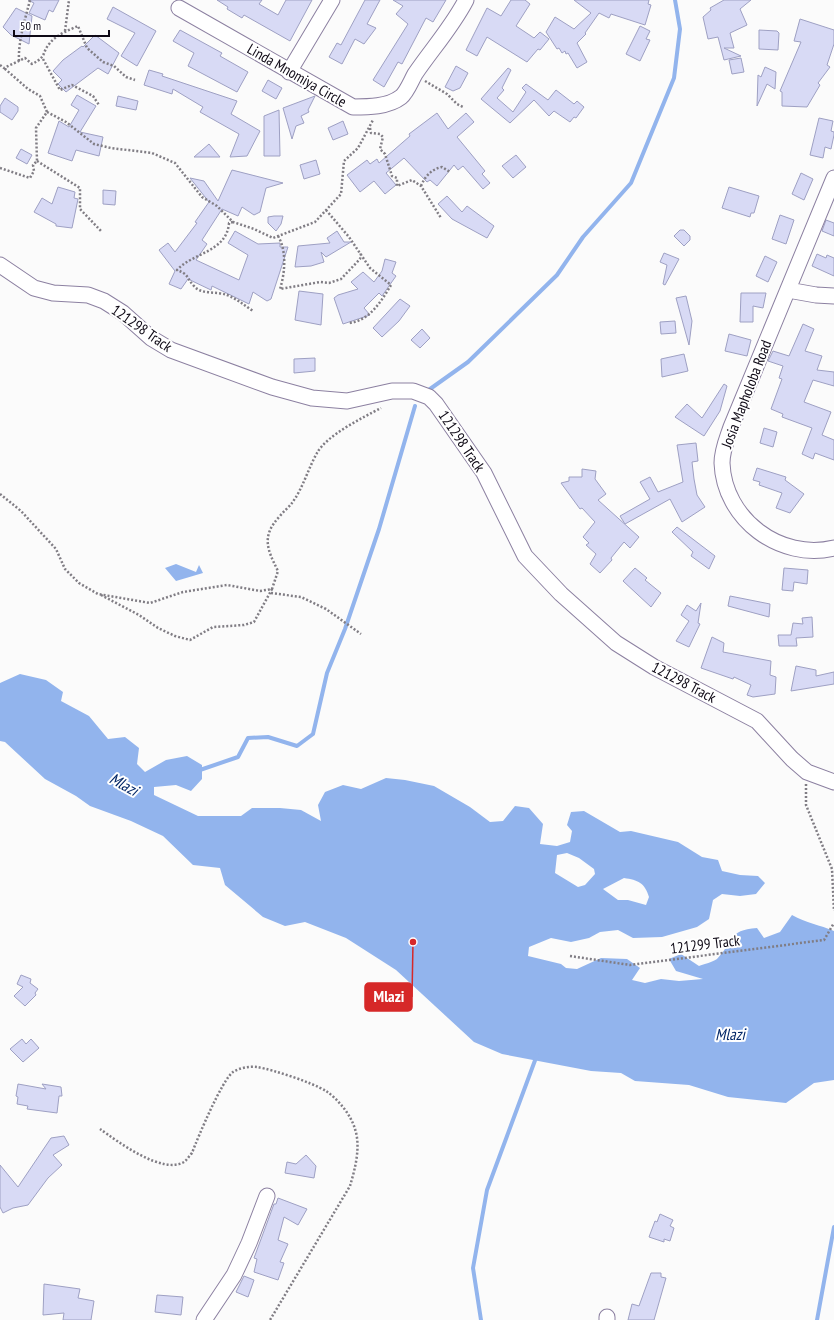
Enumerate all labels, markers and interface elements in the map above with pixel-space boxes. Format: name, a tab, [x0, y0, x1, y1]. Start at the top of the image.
scale bar	[14, 12, 109, 38]
text: 50 m	[20, 18, 41, 33]
street label: Linda Mnomiya Circle	[244, 39, 350, 111]
street label: 121298 Track	[108, 300, 176, 356]
street label: Josia Mapholoba Road	[716, 337, 775, 452]
street label: 121298 Track	[435, 407, 490, 475]
street label: 121298 Track	[649, 657, 720, 707]
water label: Mlazi	[106, 768, 144, 801]
street label: 121299 Track	[669, 930, 741, 958]
callout: Mlazi	[365, 983, 412, 1011]
text: Mlazi	[374, 986, 405, 1006]
water label: Mlazi	[715, 1024, 747, 1044]

